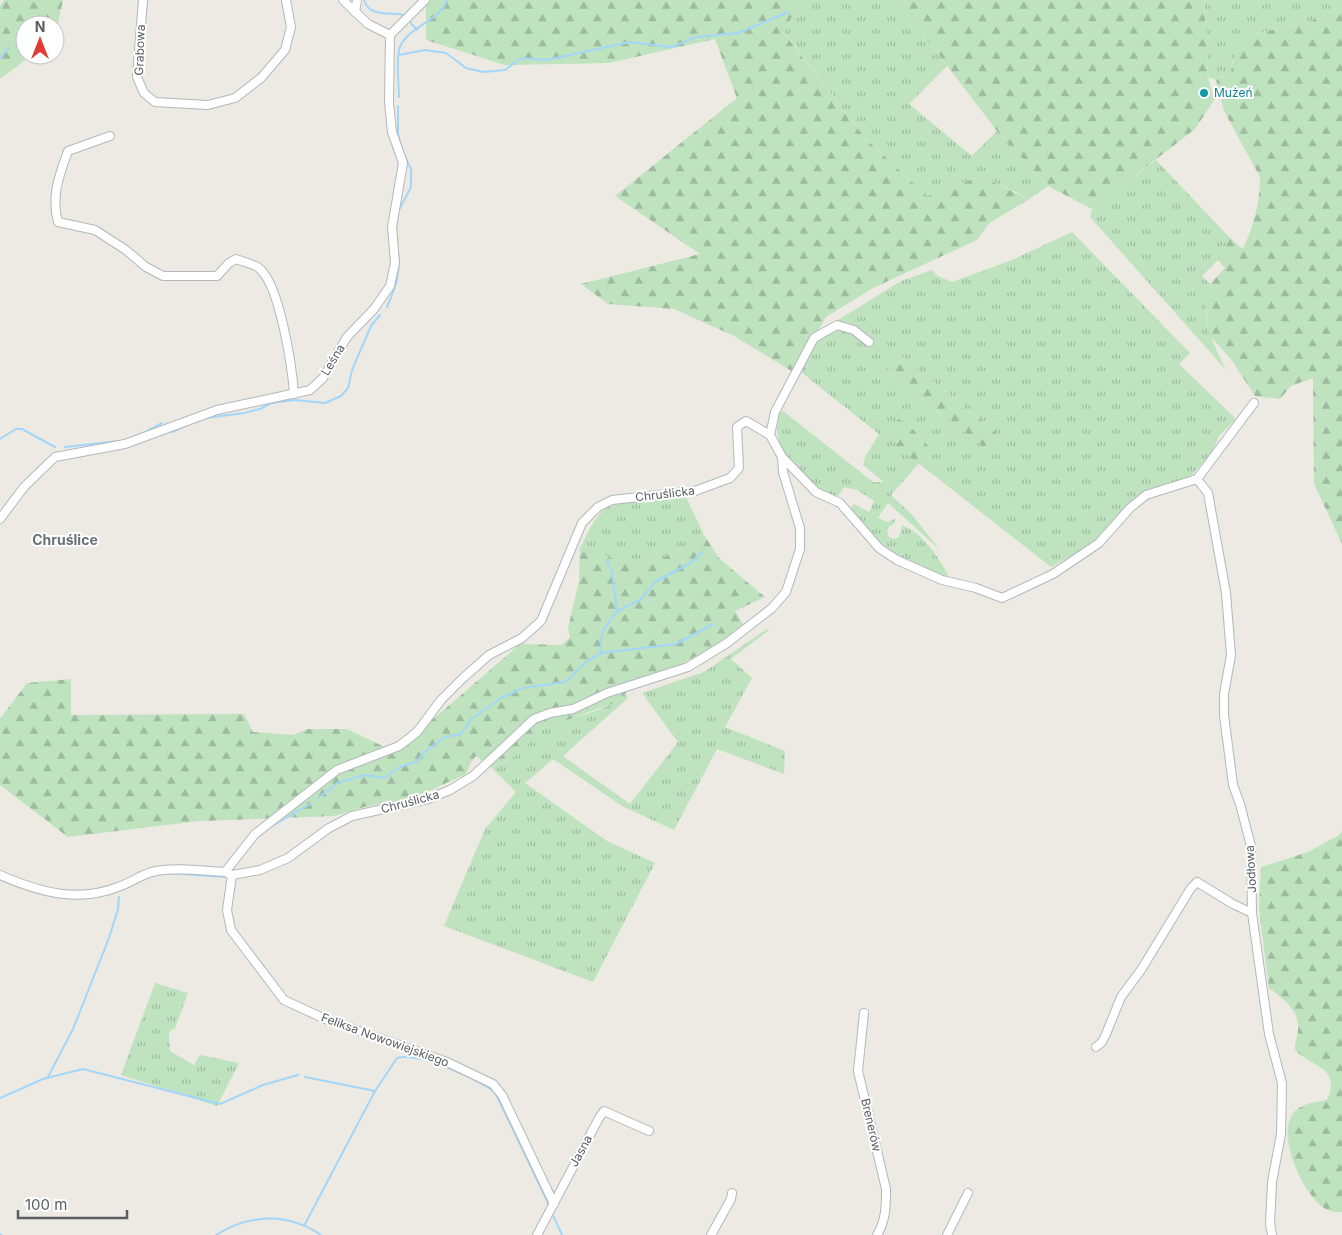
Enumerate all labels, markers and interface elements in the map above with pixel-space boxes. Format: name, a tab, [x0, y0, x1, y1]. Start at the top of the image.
north arrow	[15, 15, 65, 65]
text: N	[35, 18, 45, 35]
street label: Grabowa	[131, 24, 148, 76]
place label: Mużeń	[1214, 85, 1252, 100]
marker: Mużeń	[1198, 87, 1210, 99]
street label: Leśna	[317, 341, 348, 378]
street label: Chruślicka	[634, 482, 696, 505]
district label: Chruślice	[32, 531, 98, 548]
street label: Chruślicka	[379, 787, 441, 817]
street label: Jodłowa	[1242, 845, 1259, 893]
street label: Feliksa Nowowiejskiego	[319, 1009, 451, 1070]
street label: Brenerów	[858, 1097, 885, 1153]
street label: Jasna	[566, 1132, 595, 1169]
scale bar	[18, 1188, 126, 1220]
text: 100 m	[25, 1195, 67, 1214]

